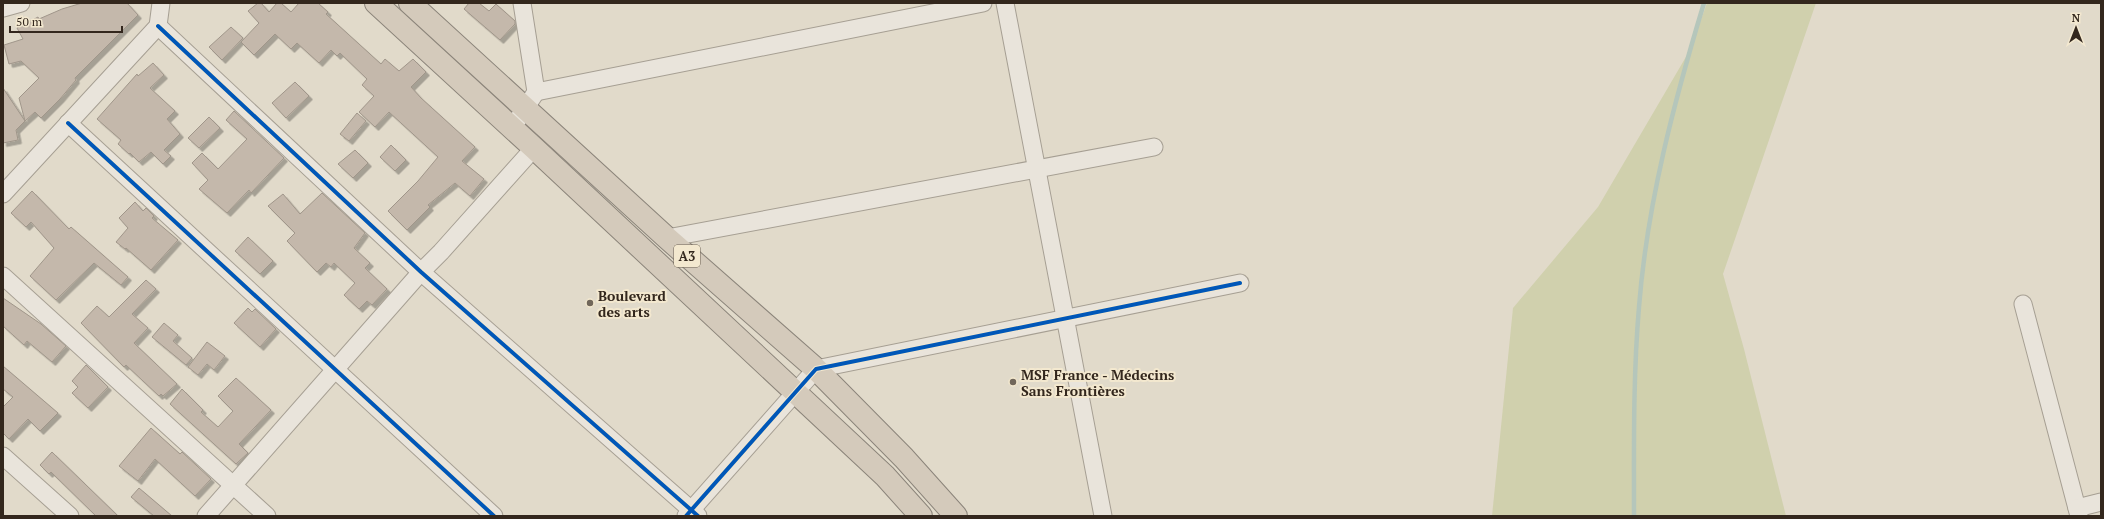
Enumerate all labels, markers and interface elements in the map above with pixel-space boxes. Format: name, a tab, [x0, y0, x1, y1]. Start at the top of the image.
scale bar	[10, 8, 122, 34]
north arrow	[2056, 8, 2096, 48]
text: N	[2072, 11, 2081, 25]
text: 50 m	[16, 14, 43, 29]
road number: A3	[674, 245, 700, 267]
place label: Boulevard des arts	[598, 286, 666, 321]
marker: Boulevard des arts	[585, 298, 595, 308]
place label: MSF France - Médecins Sans Frontières	[1021, 365, 1174, 400]
marker: MSF France - Médecins Sans Frontières	[1008, 377, 1018, 387]

